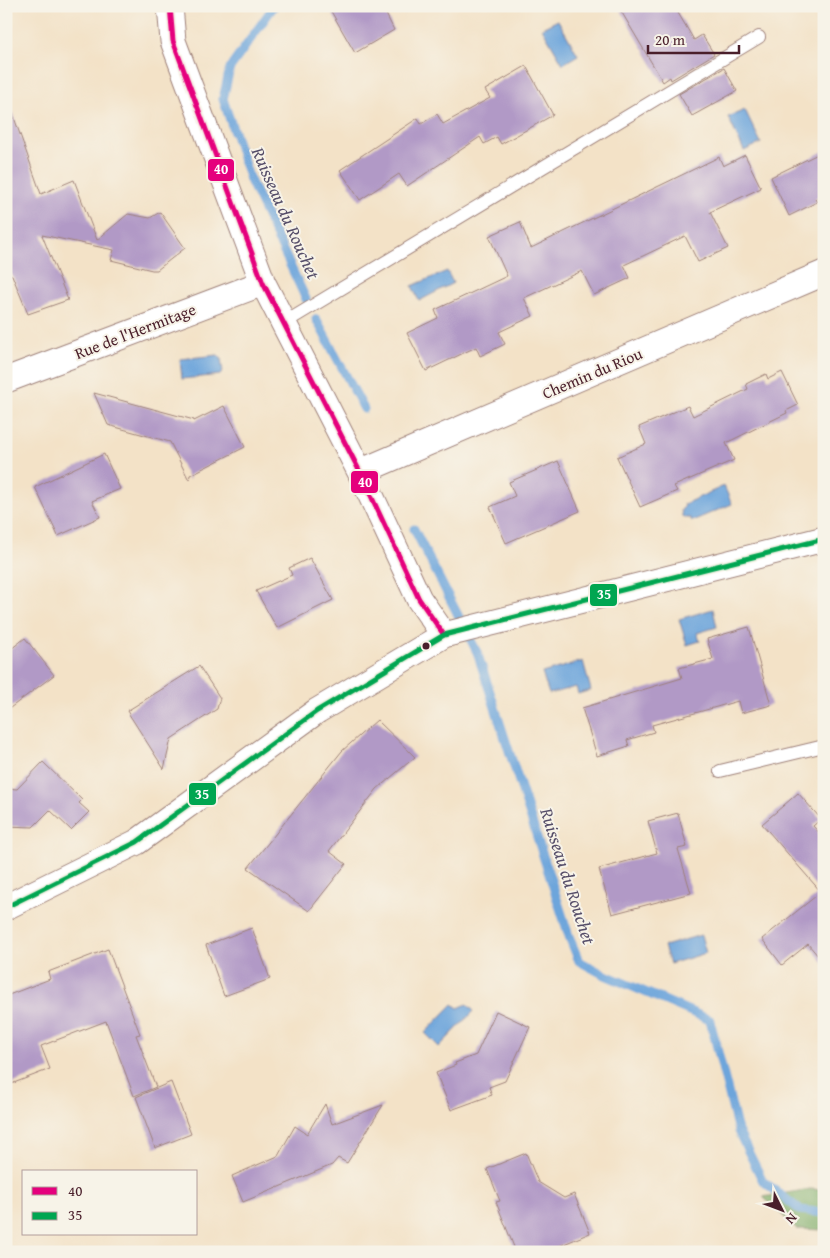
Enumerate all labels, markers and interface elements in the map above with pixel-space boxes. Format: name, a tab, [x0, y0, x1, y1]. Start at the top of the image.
scale bar	[648, 22, 739, 54]
text: 20 m	[655, 29, 686, 50]
water label: Ruisseau du Rouchet	[244, 142, 327, 284]
line badge: 40	[207, 158, 235, 182]
text: 40	[214, 159, 228, 179]
street label: Rue de l'Hermitage	[71, 297, 199, 365]
street label: Chemin du Riou	[538, 341, 646, 405]
line badge: 40	[350, 470, 379, 494]
text: 40	[358, 472, 372, 492]
line badge: 35	[589, 583, 618, 607]
text: 35	[597, 584, 611, 604]
unlabelled marker	[421, 641, 431, 651]
line badge: 35	[188, 782, 217, 806]
text: 35	[195, 784, 209, 804]
water label: Ruisseau du Rouchet	[533, 803, 603, 948]
legend	[22, 1170, 198, 1236]
text: 40	[68, 1180, 82, 1201]
north arrow	[758, 1186, 808, 1236]
text: 35	[68, 1204, 82, 1225]
text: N	[781, 1209, 802, 1229]

